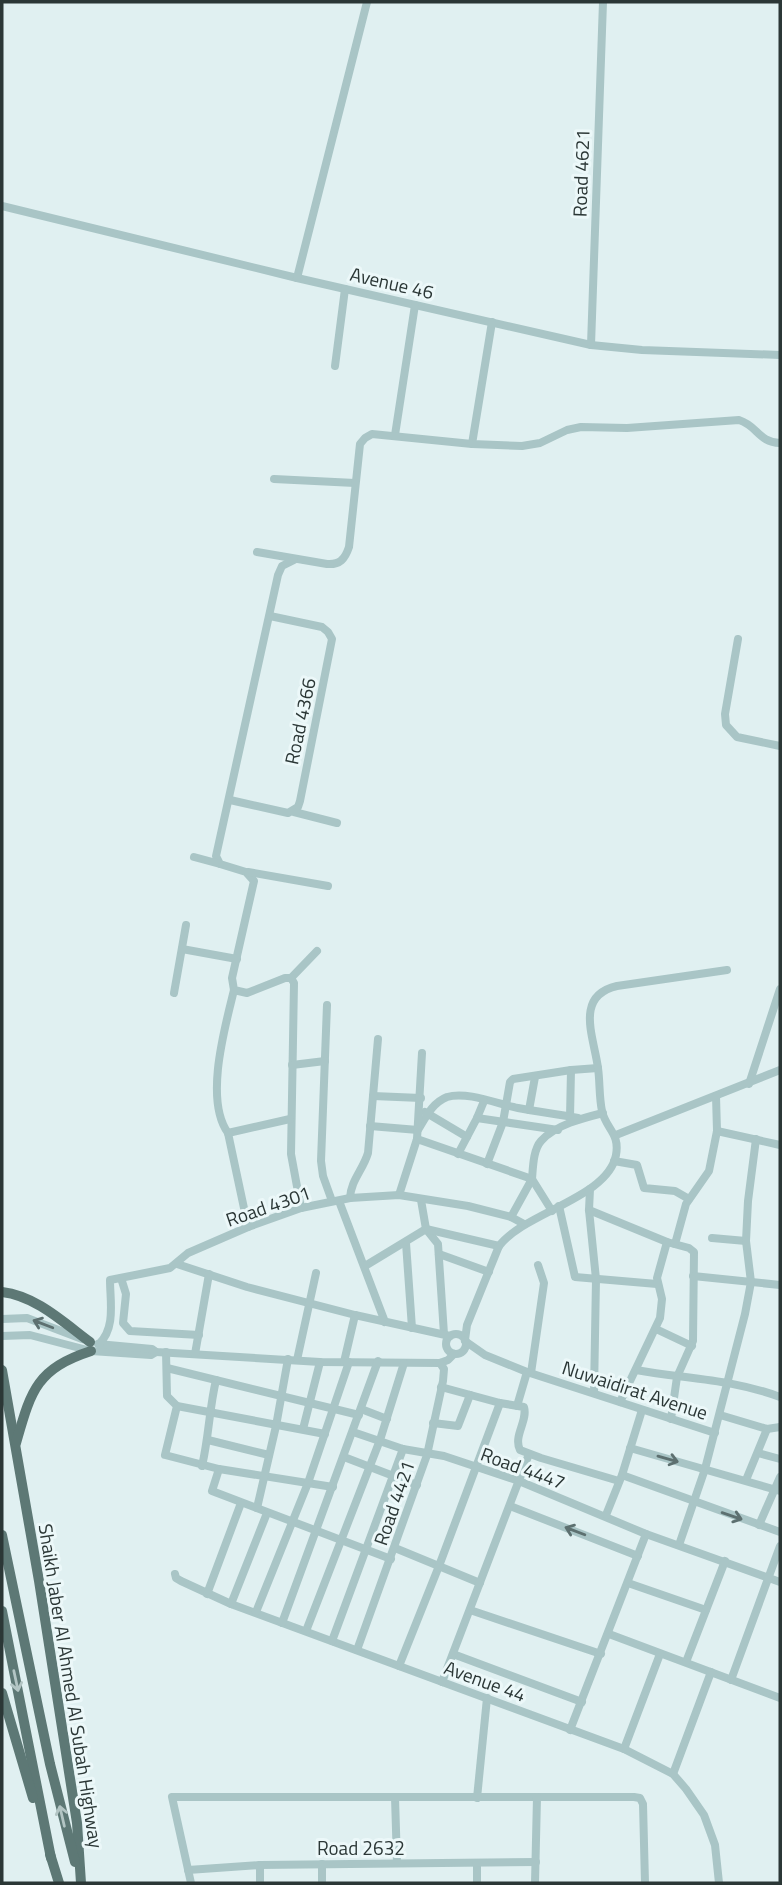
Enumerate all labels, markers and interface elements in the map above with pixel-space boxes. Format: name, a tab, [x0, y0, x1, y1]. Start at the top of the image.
street label: Road 4621	[564, 129, 597, 217]
street label: Avenue 46	[347, 259, 437, 306]
street label: Road 4366	[276, 675, 323, 767]
street label: Road 4301	[222, 1178, 314, 1234]
one-way arrow	[33, 1317, 55, 1330]
street label: Nuwaidirat Avenue	[559, 1352, 712, 1427]
street label: Road 4447	[477, 1439, 569, 1496]
one-way arrow	[656, 1453, 679, 1466]
street label: Road 4421	[366, 1457, 422, 1549]
one-way arrow	[721, 1510, 743, 1523]
street label: Shaikh Jaber Al Ahmed Al Subah Highway	[32, 1522, 111, 1850]
one-way arrow	[564, 1524, 586, 1537]
street label: Avenue 44	[440, 1652, 530, 1709]
one-way arrow	[10, 1669, 24, 1692]
one-way arrow	[55, 1805, 68, 1828]
street label: Road 2632	[317, 1833, 405, 1862]

